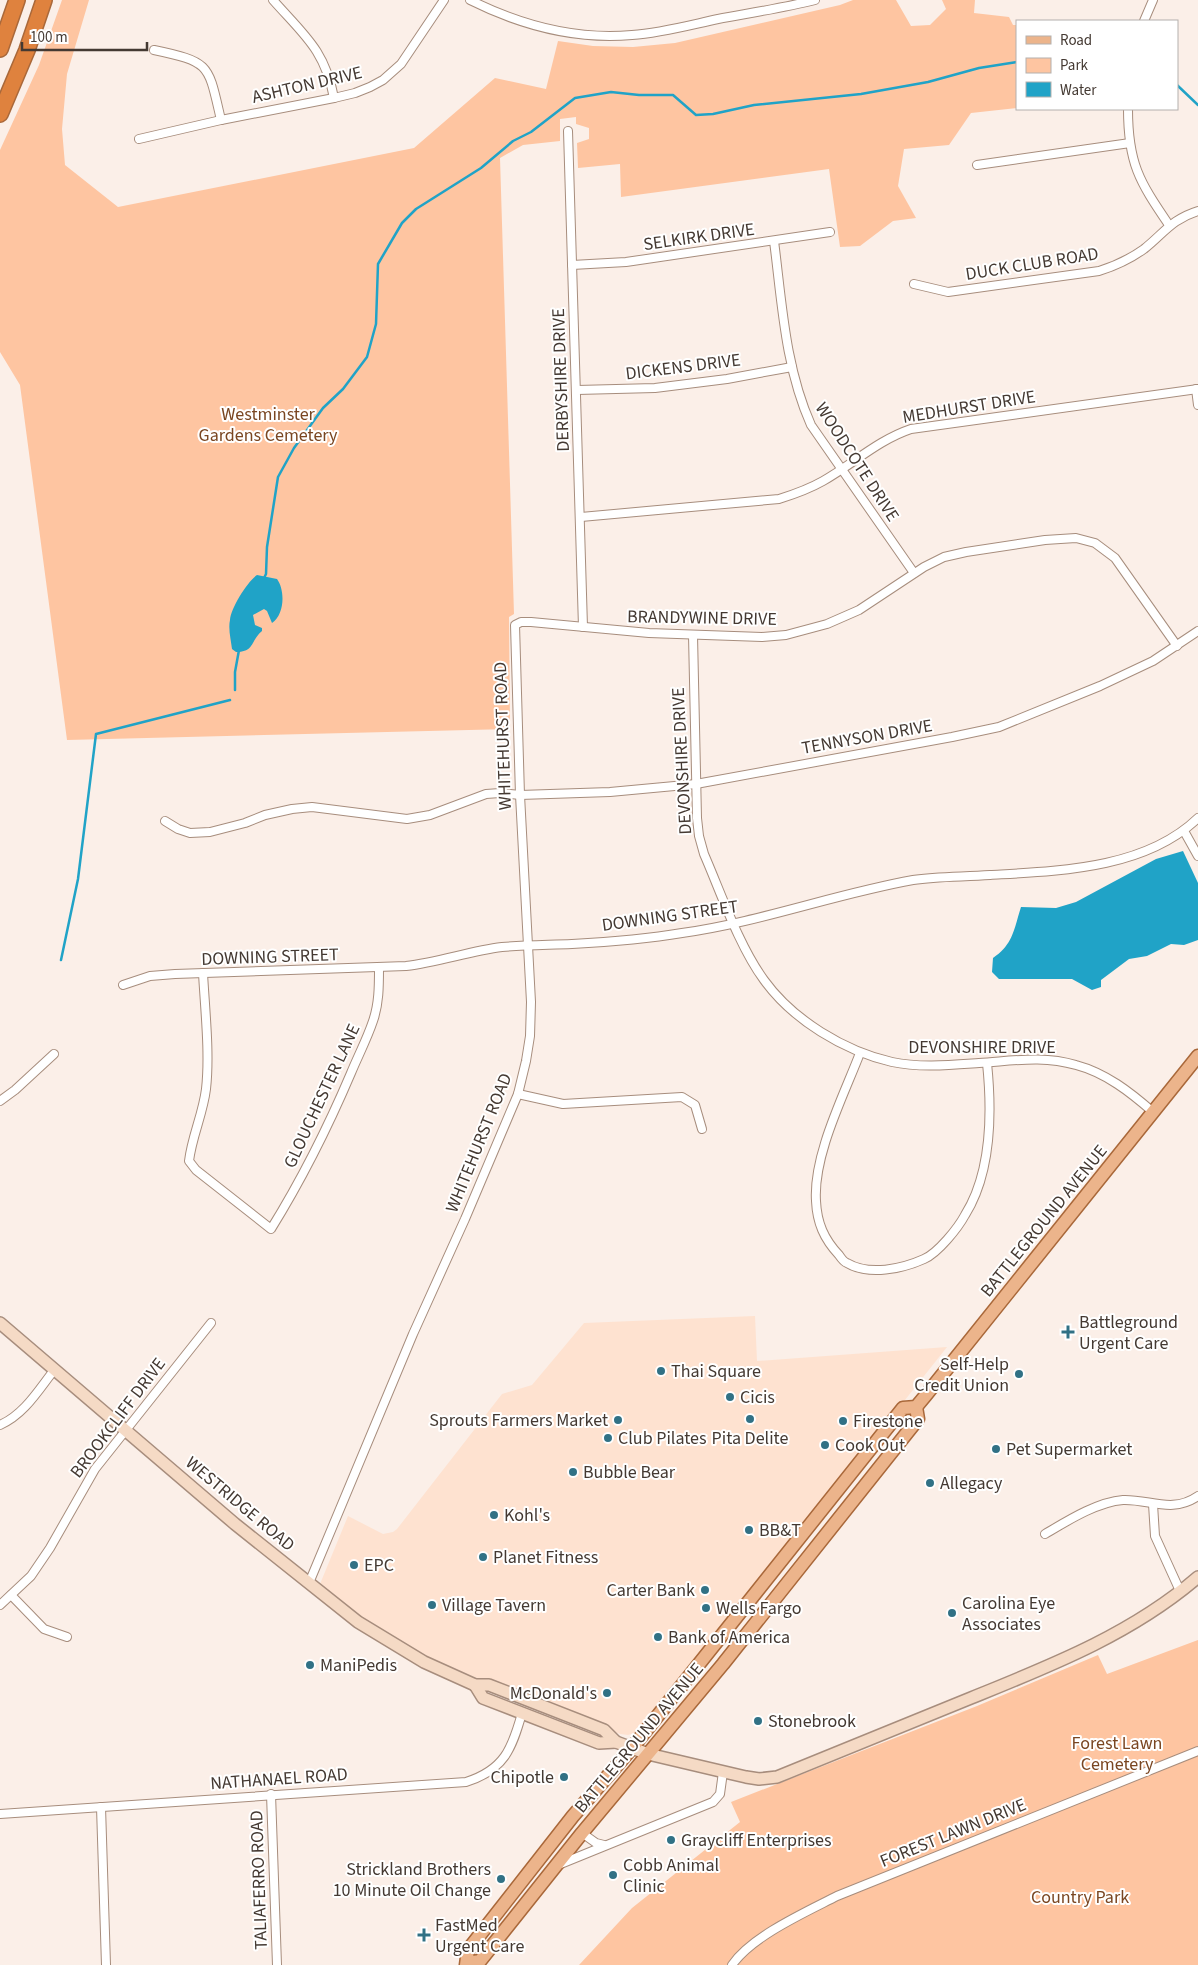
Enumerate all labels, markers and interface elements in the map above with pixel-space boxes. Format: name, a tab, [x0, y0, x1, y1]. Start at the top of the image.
scale bar	[22, 20, 148, 52]
legend	[1016, 20, 1178, 110]
text: 100 m	[30, 27, 68, 48]
text: Road	[1060, 30, 1092, 51]
text: Park	[1060, 55, 1089, 76]
street label: ASHTON DRIVE	[249, 60, 365, 110]
text: Water	[1060, 80, 1097, 101]
street label: SELKIRK DRIVE	[642, 217, 756, 257]
street label: DUCK CLUB ROAD	[964, 241, 1100, 287]
street label: DERBYSHIRE DRIVE	[546, 308, 576, 452]
street label: DICKENS DRIVE	[624, 348, 742, 386]
street label: MEDHURST DRIVE	[901, 384, 1037, 430]
street label: WOODCOTE DRIVE	[809, 397, 905, 527]
park label: Westminster Gardens Cemetery	[199, 402, 338, 448]
street label: BRANDYWINE DRIVE	[627, 604, 777, 632]
street label: WHITEHURST ROAD	[488, 661, 518, 811]
street label: DEVONSHIRE DRIVE	[666, 687, 698, 835]
street label: TENNYSON DRIVE	[800, 713, 934, 761]
street label: DOWNING STREET	[600, 894, 740, 938]
street label: DOWNING STREET	[201, 942, 340, 972]
street label: GLOUCHESTER LANE	[278, 1020, 366, 1172]
street label: DEVONSHIRE DRIVE	[908, 1035, 1056, 1060]
street label: WHITEHURST ROAD	[440, 1069, 518, 1217]
street label: BATTLEGROUND AVENUE	[975, 1140, 1113, 1302]
place label: Battleground Urgent Care	[1079, 1310, 1178, 1356]
marker: Battleground Urgent Care	[1061, 1325, 1075, 1339]
place label: Self-Help Credit Union	[914, 1352, 1009, 1398]
street label: BROOKCLIFF DRIVE	[64, 1353, 172, 1483]
place label: Thai Square	[671, 1359, 761, 1384]
marker: Thai Square	[655, 1365, 667, 1377]
marker: Self-Help Credit Union	[1013, 1368, 1025, 1380]
place label: Cicis	[740, 1385, 775, 1410]
marker: Cicis	[724, 1391, 736, 1403]
place label: Sprouts Farmers Market	[429, 1408, 608, 1433]
place label: Firestone	[853, 1409, 923, 1434]
marker: Pita Delite	[744, 1413, 756, 1425]
marker: Sprouts Farmers Market	[612, 1414, 624, 1426]
marker: Firestone	[837, 1415, 849, 1427]
place label: Club Pilates	[618, 1426, 707, 1451]
place label: Pita Delite	[712, 1426, 788, 1451]
marker: Club Pilates	[602, 1432, 614, 1444]
place label: Cook Out	[835, 1433, 905, 1458]
place label: Pet Supermarket	[1006, 1437, 1132, 1462]
marker: Cook Out	[819, 1439, 831, 1451]
marker: Pet Supermarket	[990, 1443, 1002, 1455]
street label: WESTRIDGE ROAD	[180, 1451, 300, 1557]
place label: Bubble Bear	[583, 1460, 676, 1485]
marker: Bubble Bear	[567, 1466, 579, 1478]
place label: Allegacy	[940, 1471, 1003, 1496]
marker: Allegacy	[924, 1477, 936, 1489]
place label: Kohl's	[504, 1503, 550, 1528]
marker: Kohl's	[488, 1509, 500, 1521]
place label: BB&T	[759, 1518, 801, 1543]
marker: BB&T	[743, 1524, 755, 1536]
place label: Planet Fitness	[493, 1545, 598, 1570]
marker: Planet Fitness	[477, 1551, 489, 1563]
place label: EPC	[364, 1553, 394, 1578]
marker: EPC	[348, 1559, 360, 1571]
place label: Carter Bank	[606, 1578, 695, 1603]
marker: Carter Bank	[699, 1584, 711, 1596]
place label: Carolina Eye Associates	[962, 1591, 1055, 1637]
place label: Village Tavern	[442, 1593, 546, 1618]
place label: Wells Fargo	[716, 1596, 801, 1621]
marker: Village Tavern	[426, 1599, 438, 1611]
marker: Wells Fargo	[700, 1602, 712, 1614]
marker: Carolina Eye Associates	[946, 1607, 958, 1619]
place label: Bank of America	[668, 1625, 790, 1650]
marker: Bank of America	[652, 1631, 664, 1643]
place label: ManiPedis	[320, 1653, 397, 1678]
street label: BATTLEGROUND AVENUE	[569, 1658, 709, 1818]
marker: ManiPedis	[304, 1659, 316, 1671]
place label: McDonald's	[510, 1681, 597, 1706]
marker: McDonald's	[601, 1687, 613, 1699]
place label: Stonebrook	[768, 1709, 856, 1734]
marker: Stonebrook	[752, 1715, 764, 1727]
park label: Forest Lawn Cemetery	[1072, 1731, 1162, 1777]
street label: NATHANAEL ROAD	[209, 1762, 349, 1796]
place label: Chipotle	[490, 1765, 554, 1790]
marker: Chipotle	[558, 1771, 570, 1783]
street label: FOREST LAWN DRIVE	[876, 1792, 1030, 1874]
street label: TALIAFERRO ROAD	[244, 1810, 274, 1950]
place label: Graycliff Enterprises	[681, 1828, 832, 1853]
marker: Graycliff Enterprises	[665, 1834, 677, 1846]
place label: Cobb Animal Clinic	[623, 1853, 719, 1899]
place label: Strickland Brothers 10 Minute Oil Change	[333, 1857, 491, 1903]
marker: Cobb Animal Clinic	[607, 1869, 619, 1881]
marker: Strickland Brothers 10 Minute Oil Change	[495, 1873, 507, 1885]
park label: Country Park	[1031, 1885, 1129, 1910]
place label: FastMed Urgent Care	[435, 1913, 524, 1959]
marker: FastMed Urgent Care	[417, 1928, 431, 1942]

